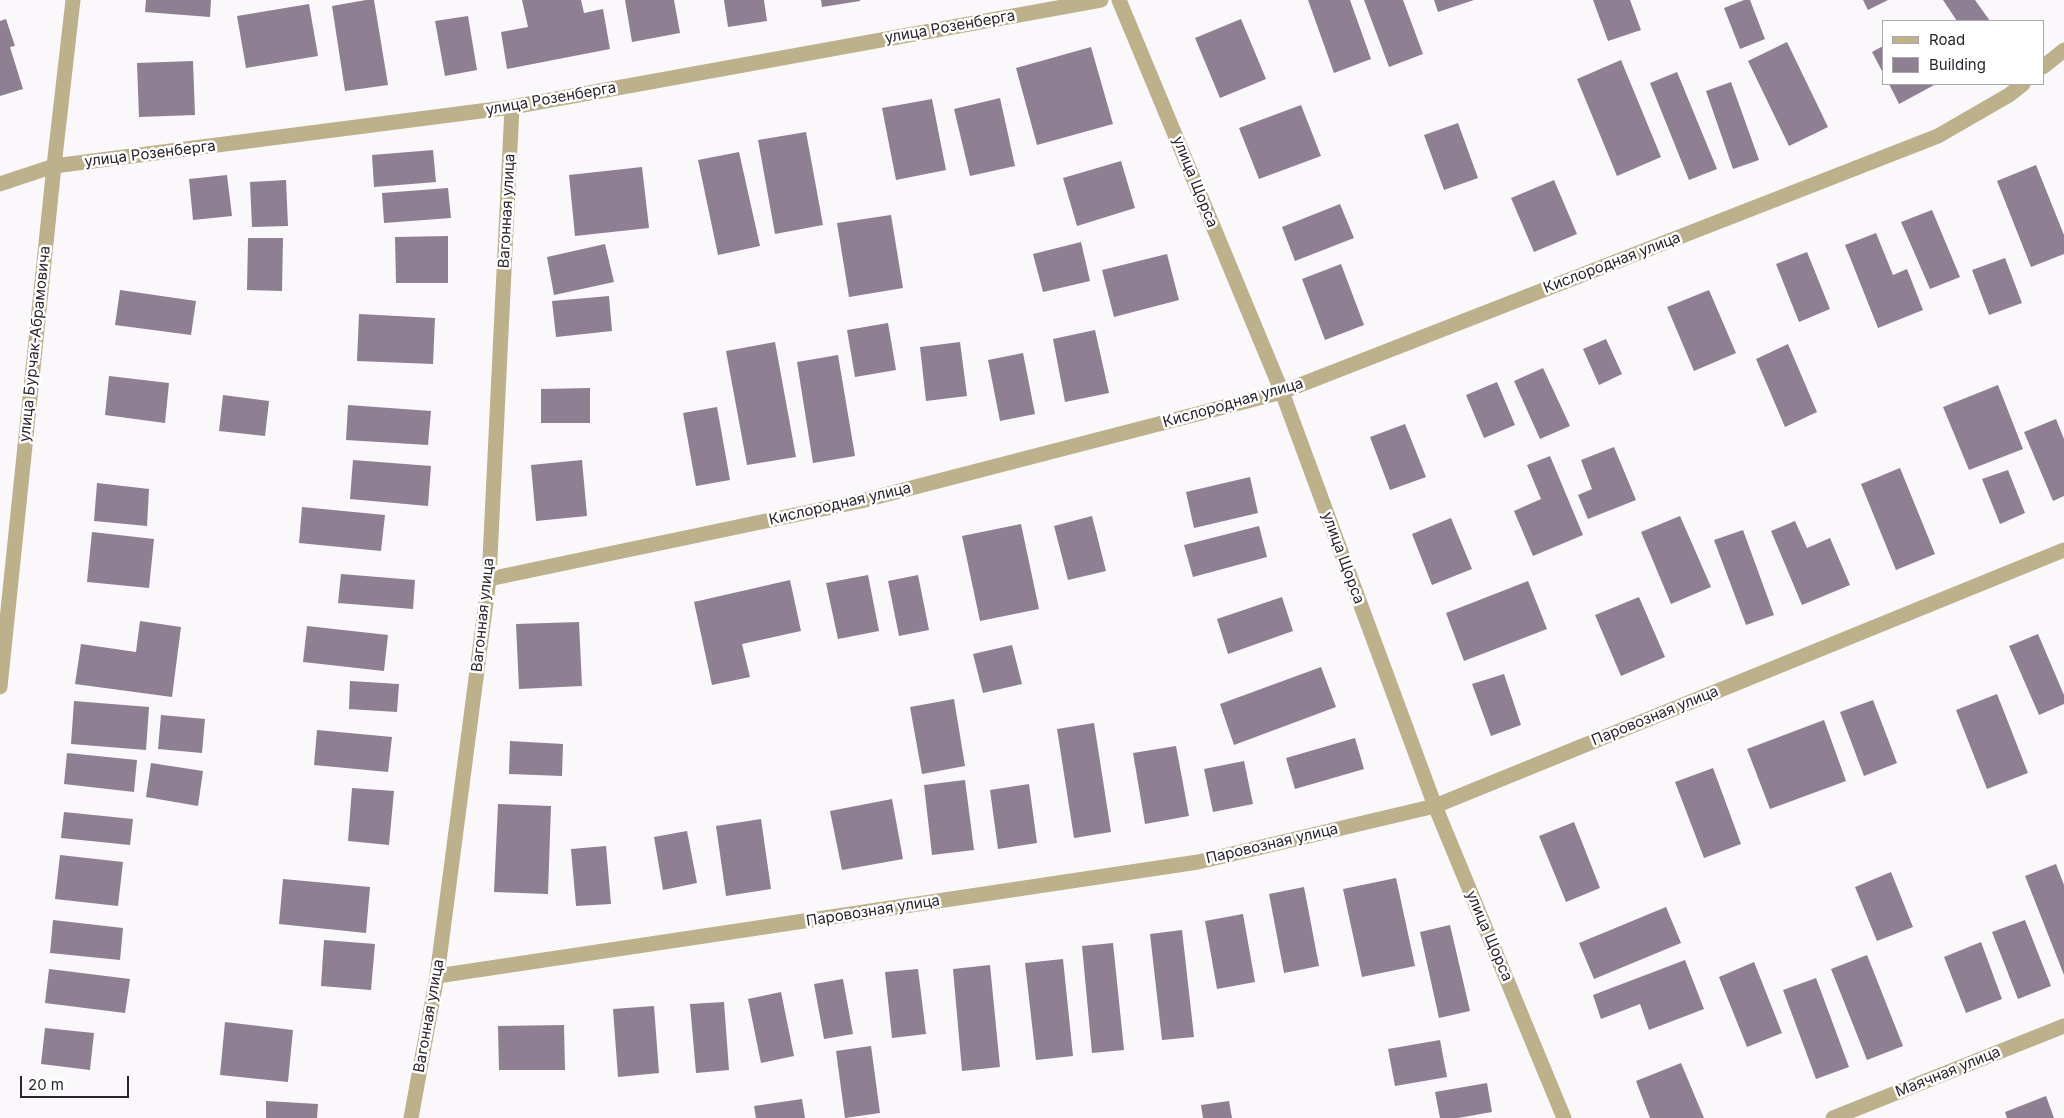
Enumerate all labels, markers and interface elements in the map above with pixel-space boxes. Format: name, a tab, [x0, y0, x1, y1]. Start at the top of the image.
street label: улица Розенберга	[883, 7, 1017, 47]
legend	[1882, 20, 2044, 85]
text: Road	[1929, 30, 1965, 49]
text: Building	[1929, 55, 1986, 74]
street label: улица Розенберга	[484, 79, 618, 119]
street label: улица Щорса	[1169, 134, 1221, 230]
street label: улица Розенберга	[83, 137, 217, 171]
street label: Вагонная улица	[495, 153, 519, 269]
street label: Кислородная улица	[1541, 229, 1683, 297]
street label: улица Бурчак-Абрамовича	[16, 245, 54, 443]
street label: Кислородная улица	[1161, 374, 1305, 432]
street label: Кислородная улица	[767, 479, 913, 529]
street label: улица Щорса	[1318, 509, 1368, 607]
street label: Вагонная улица	[468, 557, 498, 673]
street label: Паровозная улица	[1589, 682, 1721, 750]
street label: Паровозная улица	[1204, 820, 1340, 868]
street label: улица Щорса	[1462, 888, 1516, 984]
street label: Паровозная улица	[805, 892, 941, 930]
street label: Вагонная улица	[410, 958, 448, 1074]
street label: Маячная улица	[1893, 1043, 2003, 1101]
scale bar	[22, 1066, 131, 1098]
text: 20 m	[28, 1075, 64, 1094]

